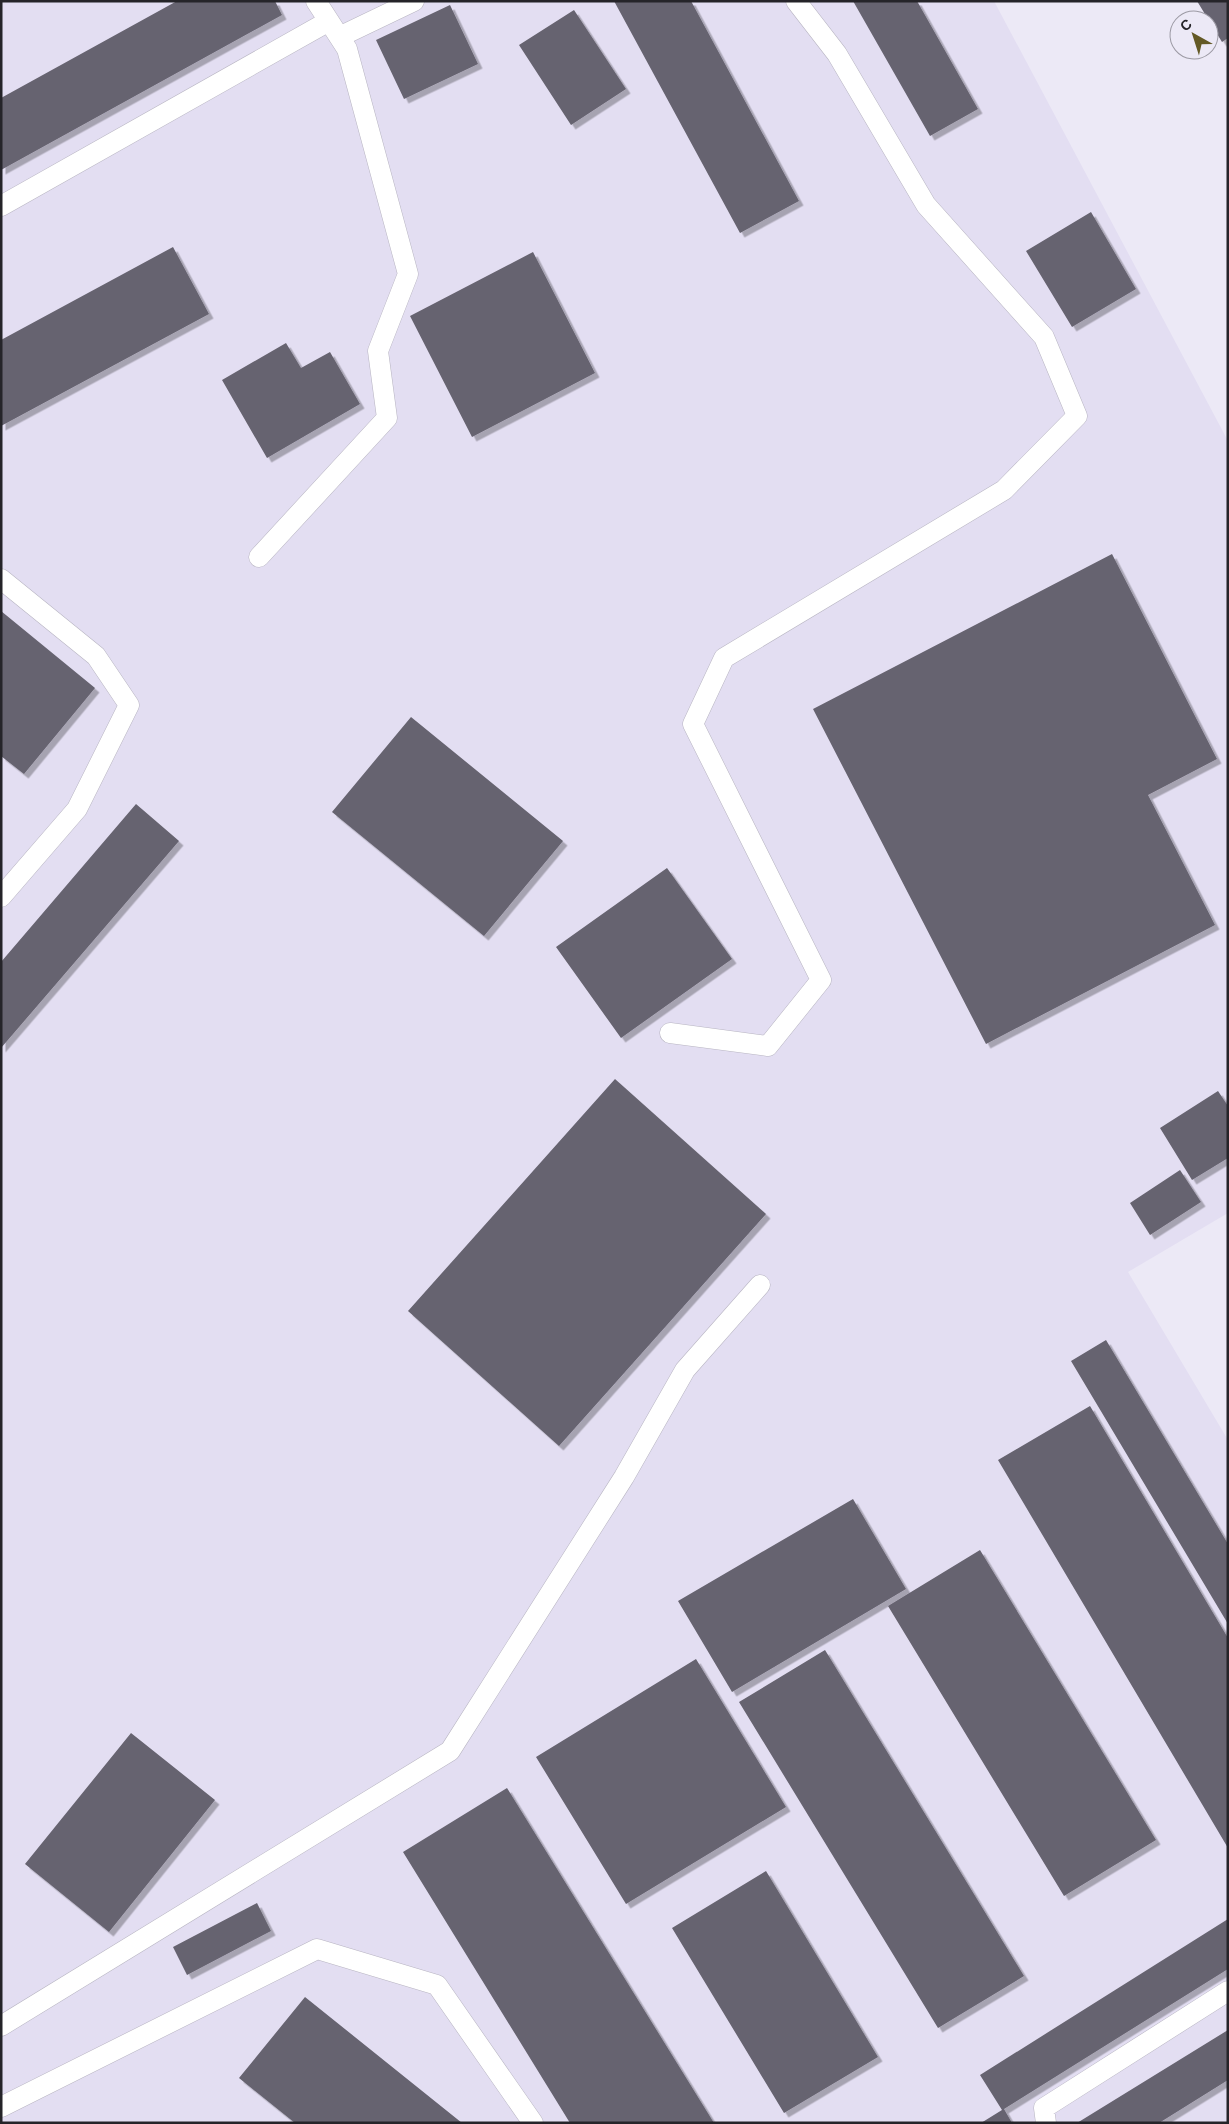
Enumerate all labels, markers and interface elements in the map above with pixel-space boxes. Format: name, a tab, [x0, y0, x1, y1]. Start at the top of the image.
north arrow	[1169, 10, 1219, 60]
text: С	[1177, 15, 1195, 34]

